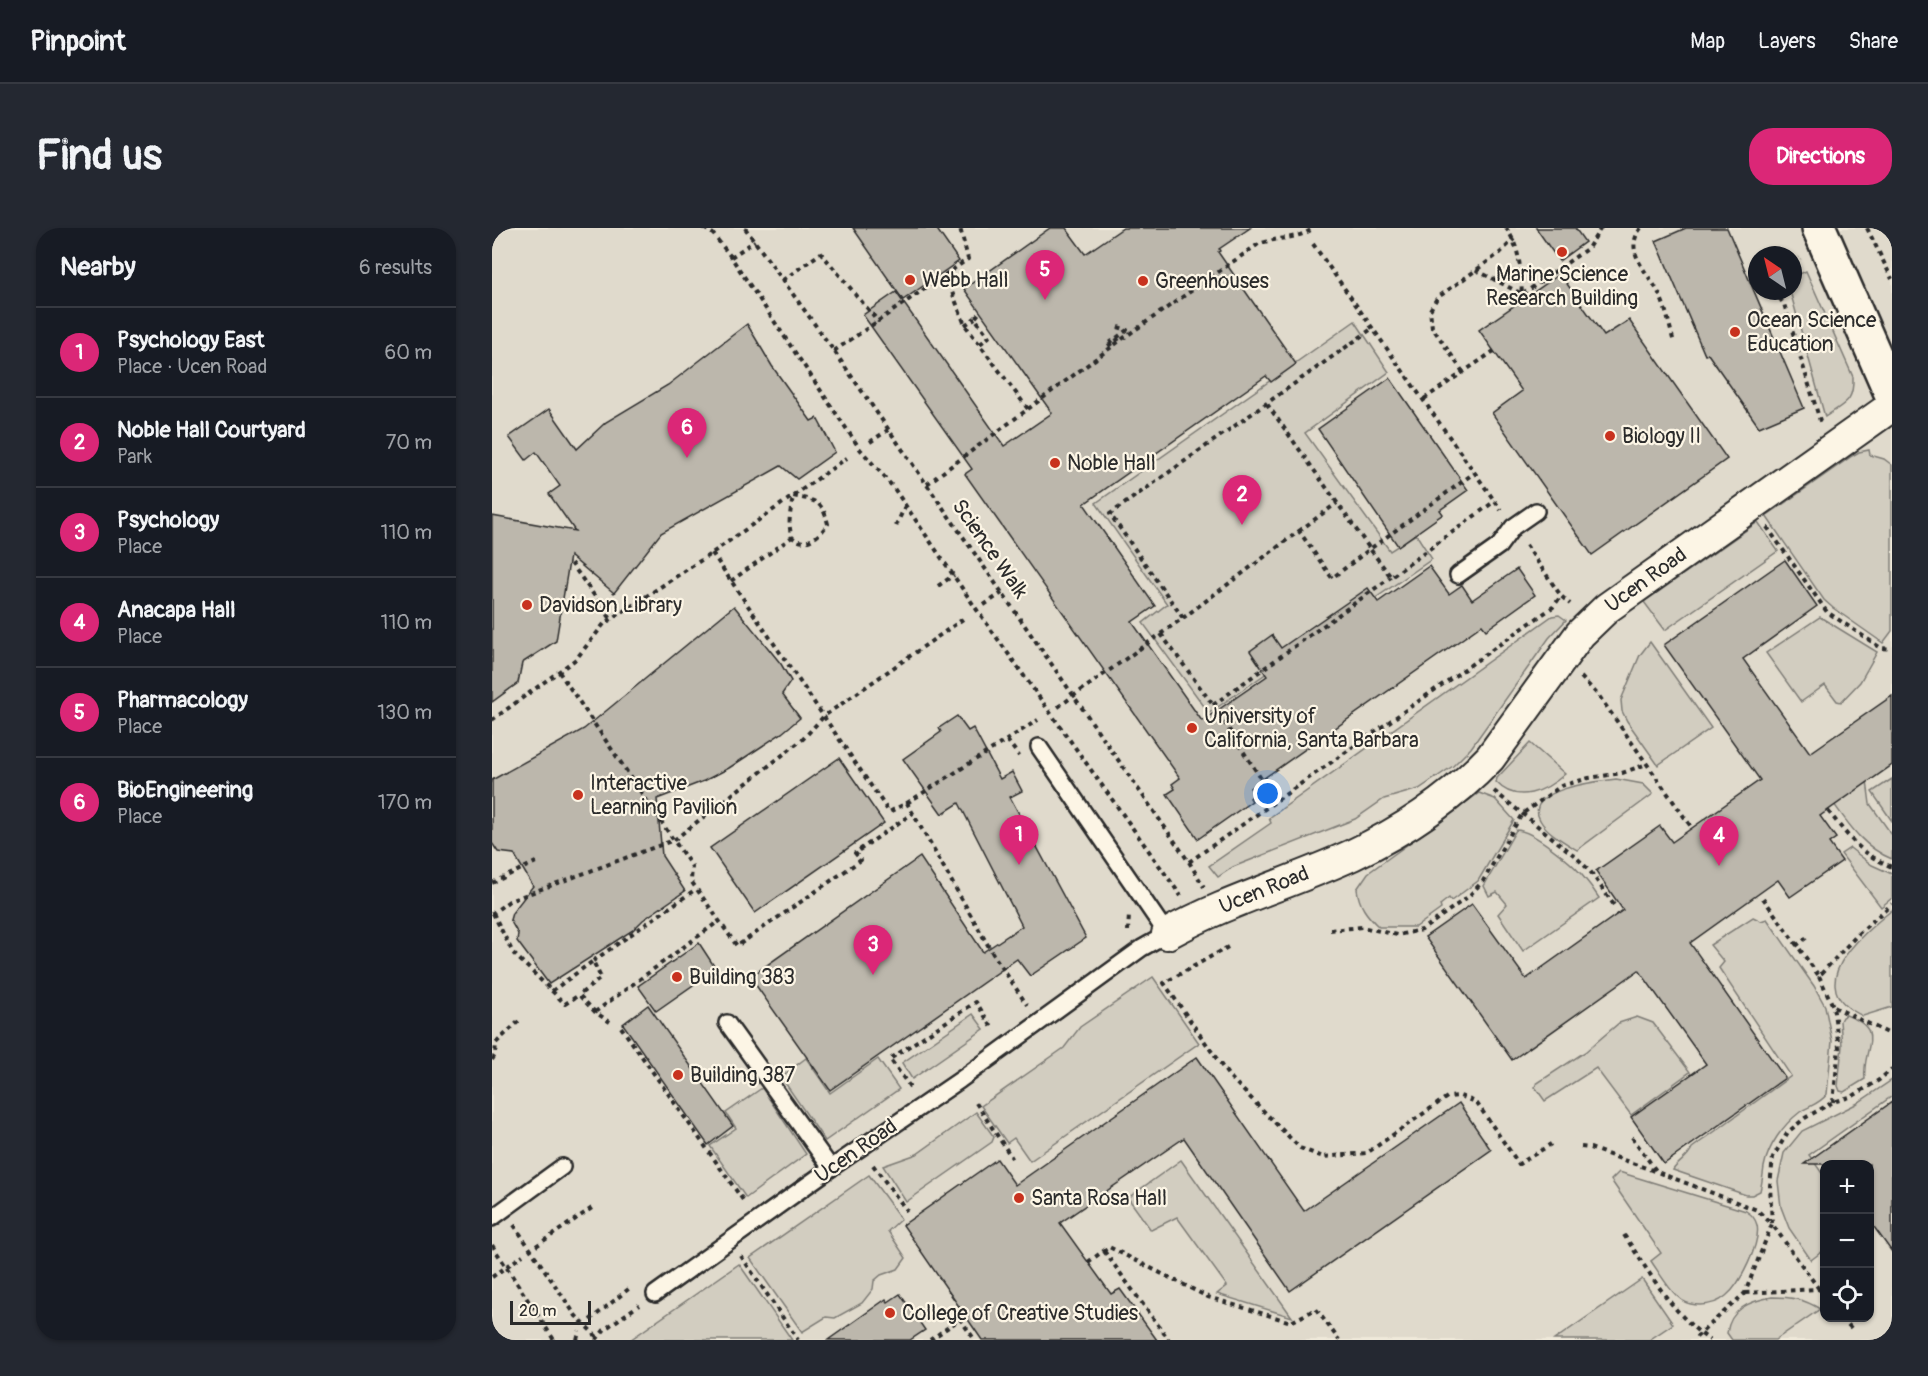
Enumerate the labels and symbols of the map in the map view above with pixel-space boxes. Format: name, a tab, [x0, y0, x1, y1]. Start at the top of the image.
marker: Marine Science Research Building	[1555, 245, 1569, 259]
north arrow	[1748, 246, 1802, 300]
pin: 5	[1026, 250, 1064, 300]
place label: Marine Science Research Building	[1486, 261, 1638, 312]
place label: Webb Hall	[922, 267, 1009, 294]
place label: Greenhouses	[1155, 268, 1270, 295]
marker: Webb Hall	[903, 273, 917, 287]
marker: Greenhouses	[1136, 274, 1150, 288]
place label: Ocean Science Education	[1747, 307, 1877, 358]
marker: Ocean Science Education	[1728, 325, 1742, 339]
pin: 6	[668, 408, 706, 458]
place label: Biology II	[1622, 423, 1701, 450]
marker: Biology II	[1603, 429, 1617, 443]
place label: Noble Hall	[1067, 450, 1156, 477]
marker: Noble Hall	[1048, 456, 1062, 470]
pin: 2	[1222, 476, 1262, 525]
street label: Science Walk	[946, 494, 1034, 604]
street label: Ucen Road	[1600, 541, 1692, 619]
place label: Davidson Library	[539, 592, 682, 619]
marker: Davidson Library	[520, 598, 534, 612]
place label: University of California, Santa Barbara	[1204, 703, 1419, 754]
marker: University of California, Santa Barbara	[1185, 721, 1199, 735]
place label: Interactive Learning Pavilion	[590, 770, 737, 821]
your location	[1253, 779, 1282, 808]
marker: Interactive Learning Pavilion	[571, 788, 585, 802]
pin: 1	[1000, 816, 1038, 865]
pin: 4	[1700, 816, 1738, 866]
street label: Ucen Road	[1215, 860, 1313, 920]
pin: 3	[854, 926, 892, 975]
place label: Building 383	[689, 964, 795, 991]
marker: Building 383	[670, 970, 684, 984]
place label: Building 387	[690, 1062, 795, 1089]
marker: Building 387	[671, 1068, 685, 1082]
street label: Ucen Road	[810, 1113, 902, 1189]
place label: Santa Rosa Hall	[1031, 1185, 1167, 1212]
marker: Santa Rosa Hall	[1012, 1191, 1026, 1205]
scale bar	[510, 1298, 591, 1326]
place label: College of Creative Studies	[902, 1300, 1139, 1327]
marker: College of Creative Studies	[883, 1306, 897, 1320]

